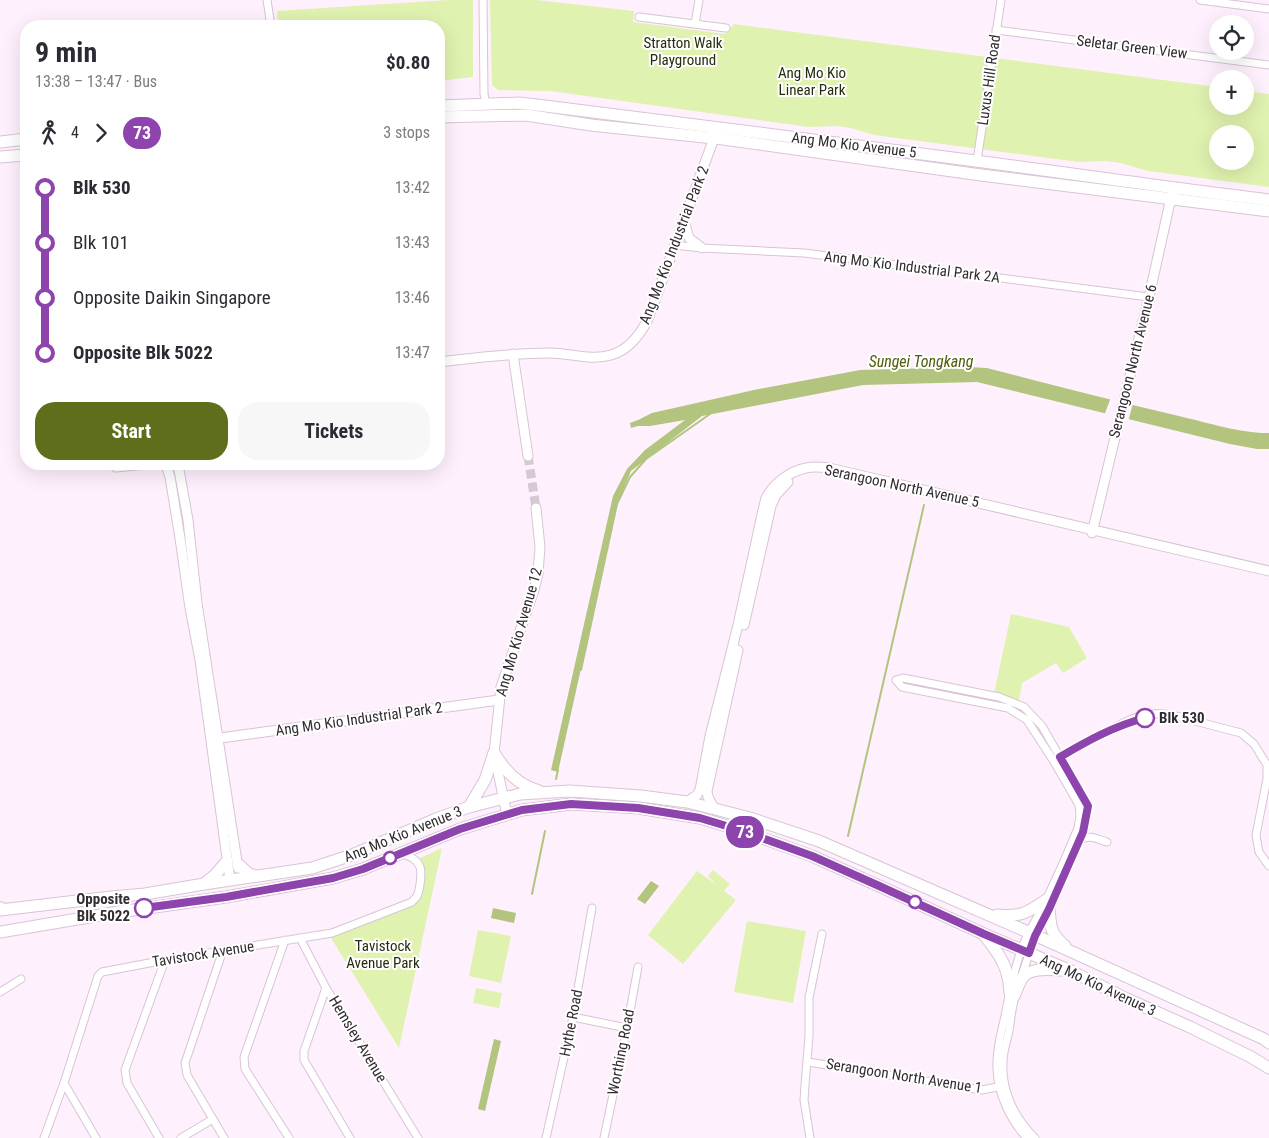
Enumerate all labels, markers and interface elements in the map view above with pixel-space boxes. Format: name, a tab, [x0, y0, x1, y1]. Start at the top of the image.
map controls	[1209, 15, 1254, 170]
button: locate	[1209, 15, 1254, 60]
street label: Seletar Green View	[1076, 31, 1189, 63]
park label: Stratton Walk Playground	[643, 34, 723, 69]
street label: Luxus Hill Road	[974, 34, 1004, 126]
text: 9 min	[35, 36, 97, 69]
text: $0.80	[386, 51, 430, 74]
park label: Ang Mo Kio Linear Park	[778, 64, 846, 99]
button: +	[1209, 70, 1254, 115]
text: 13:38 – 13:47 · Bus	[35, 72, 157, 91]
icon: walk	[35, 119, 63, 147]
icon: forward	[87, 119, 115, 147]
text: 73	[133, 122, 151, 143]
text: 4	[71, 123, 79, 142]
text: 3 stops	[383, 123, 430, 142]
button: −	[1209, 125, 1254, 170]
street label: Ang Mo Kio Avenue 5	[791, 128, 917, 162]
street label: Ang Mo Kio Industrial Park 2	[635, 163, 713, 327]
text: Blk 530	[73, 176, 131, 199]
text: 13:42	[395, 178, 430, 197]
text: Blk 101	[73, 231, 129, 254]
text: 13:43	[395, 233, 430, 252]
street label: Ang Mo Kio Industrial Park 2A	[823, 247, 1001, 287]
street label: Serangoon North Avenue 6	[1105, 282, 1161, 440]
text: Opposite Daikin Singapore	[73, 286, 271, 309]
text: 13:46	[395, 288, 430, 307]
text: Opposite Blk 5022	[73, 341, 213, 364]
text: 13:47	[395, 343, 430, 362]
water label: Sungei Tongkang	[869, 352, 974, 371]
button: Start	[35, 402, 228, 460]
button: Tickets	[238, 402, 430, 460]
street label: Serangoon North Avenue 5	[823, 461, 981, 511]
street label: Ang Mo Kio Avenue 12	[492, 566, 546, 698]
street label: Ang Mo Kio Industrial Park 2	[274, 698, 444, 740]
marker: Blk 530	[1135, 708, 1155, 728]
place label: Blk 530	[1159, 709, 1205, 727]
street label: Ang Mo Kio Avenue 3	[341, 802, 465, 866]
line badge: 73	[722, 816, 768, 848]
text: 73	[736, 821, 754, 842]
unlabelled marker	[383, 851, 397, 865]
place label: Opposite Blk 5022	[76, 890, 130, 925]
unlabelled marker	[908, 895, 922, 909]
marker: Opposite Blk 5022	[134, 898, 154, 918]
street label: Tavistock Avenue	[151, 937, 255, 971]
park label: Tavistock Avenue Park	[346, 937, 420, 972]
street label: Ang Mo Kio Avenue 3	[1037, 950, 1159, 1020]
street label: Hythe Road	[556, 988, 586, 1058]
street label: Hemsley Avenue	[325, 992, 391, 1086]
street label: Worthing Road	[604, 1008, 638, 1096]
street label: Serangoon North Avenue 1	[825, 1055, 983, 1097]

